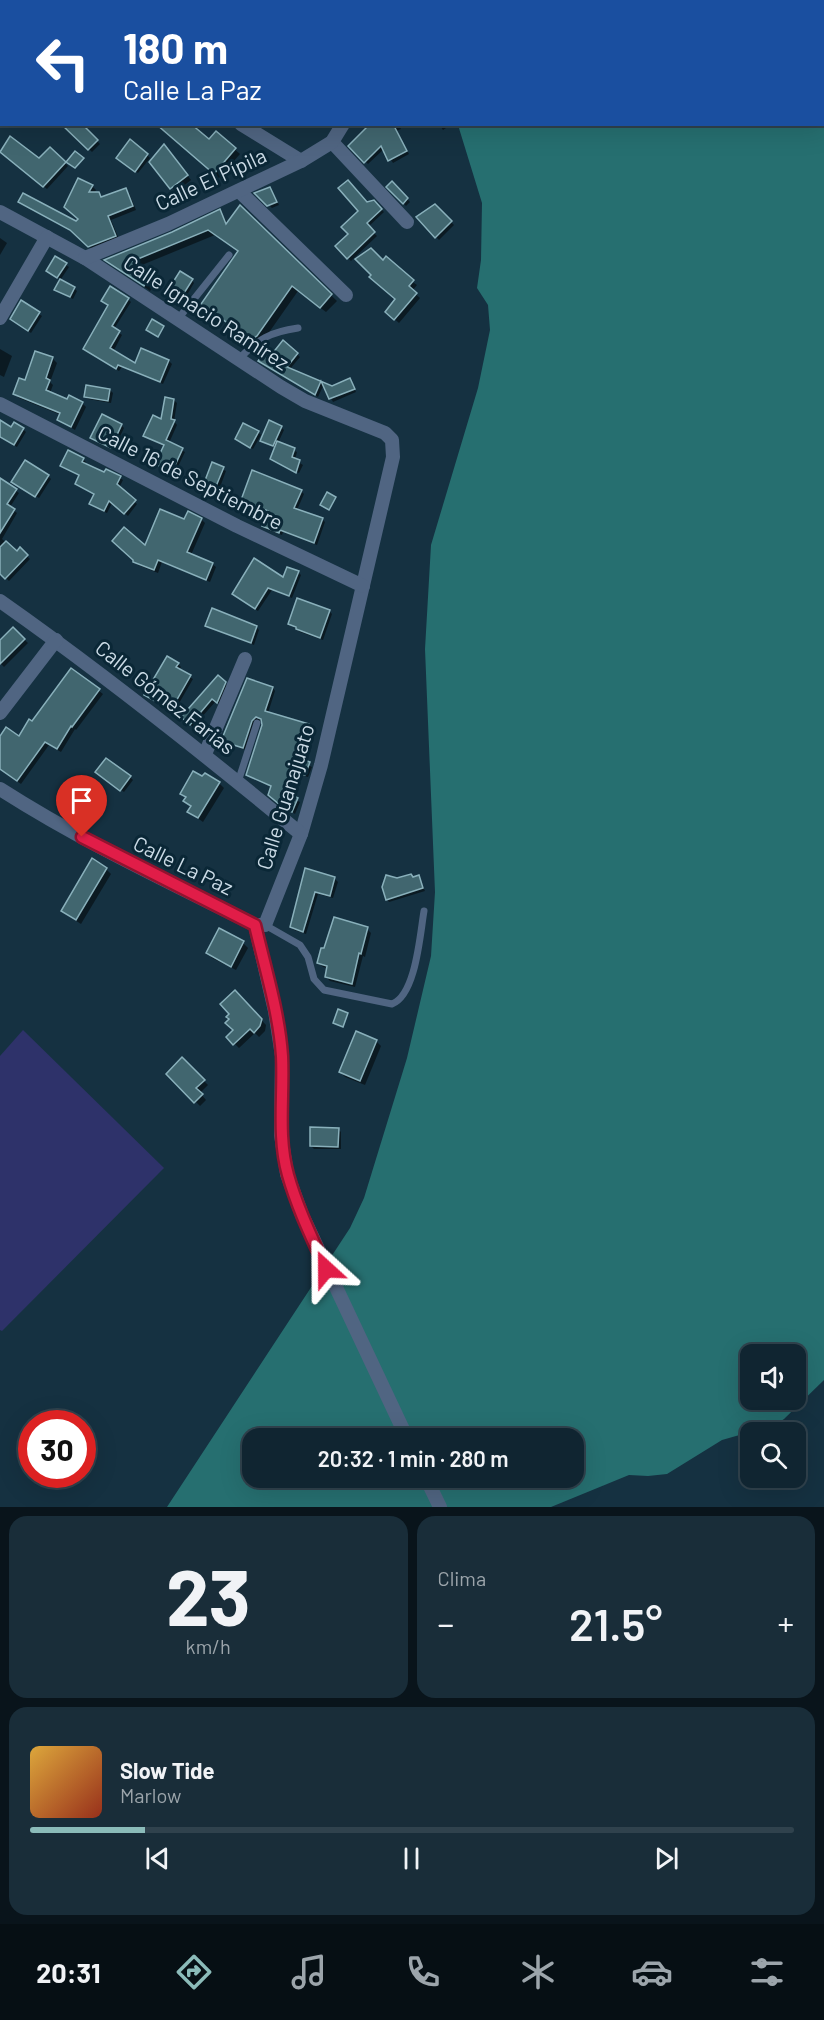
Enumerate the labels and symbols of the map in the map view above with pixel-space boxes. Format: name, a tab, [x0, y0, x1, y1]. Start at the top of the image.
street label: Calle El Pípila	[151, 142, 270, 215]
street label: Calle Ignacio Ramírez	[119, 249, 294, 375]
street label: Calle 16 de Septiembre	[94, 419, 287, 534]
street label: Calle Gómez Farias	[91, 635, 241, 759]
street label: Calle Guanajuato	[251, 721, 319, 872]
pin	[56, 775, 107, 837]
street label: Calle La Paz	[130, 830, 238, 899]
position arrow	[294, 1237, 358, 1301]
speed limit sign: 30	[18, 1410, 96, 1488]

